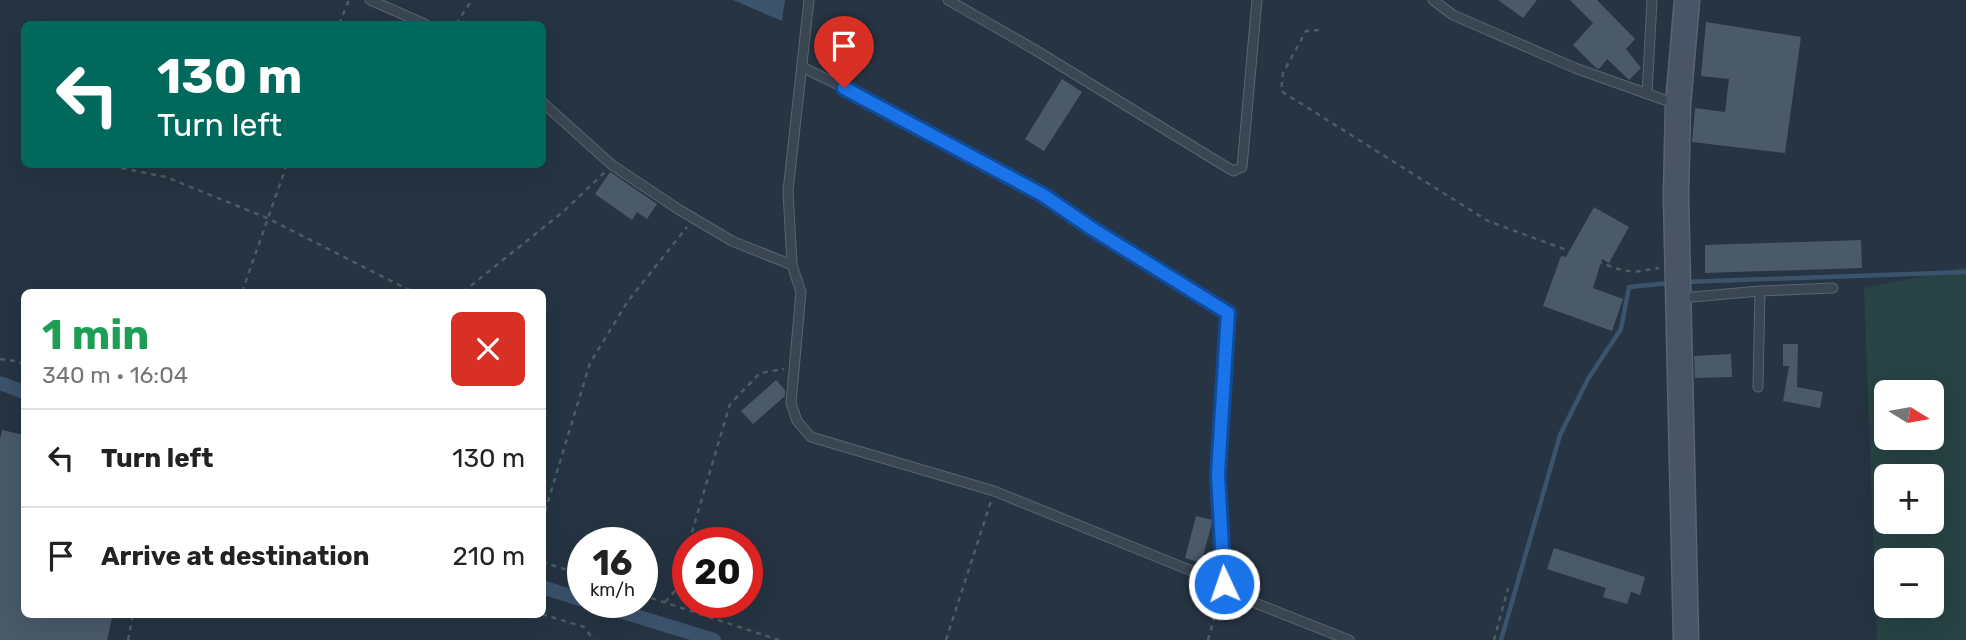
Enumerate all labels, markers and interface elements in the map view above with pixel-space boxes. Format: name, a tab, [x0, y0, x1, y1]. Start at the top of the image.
pin	[814, 16, 874, 88]
icon: arrive	[825, 27, 863, 65]
text: 130 m	[157, 47, 302, 105]
icon: left	[42, 49, 133, 140]
text: Turn left	[157, 106, 282, 144]
text: 1 min	[42, 310, 149, 360]
button: close	[451, 312, 525, 386]
text: 340 m · 16:04	[42, 361, 188, 389]
north arrow	[1874, 380, 1944, 450]
map controls	[1874, 380, 1944, 618]
icon: left	[42, 439, 80, 477]
text: Turn left	[101, 443, 213, 474]
text: 130 m	[452, 443, 525, 474]
button: +	[1874, 464, 1944, 534]
speed limit sign: 20	[672, 527, 763, 618]
icon: arrive	[42, 537, 80, 575]
text: Arrive at destination	[101, 541, 369, 572]
text: 210 m	[453, 541, 525, 572]
text: 16	[592, 542, 633, 584]
position arrow	[1187, 547, 1261, 621]
button: −	[1874, 548, 1944, 618]
text: km/h	[590, 579, 635, 601]

